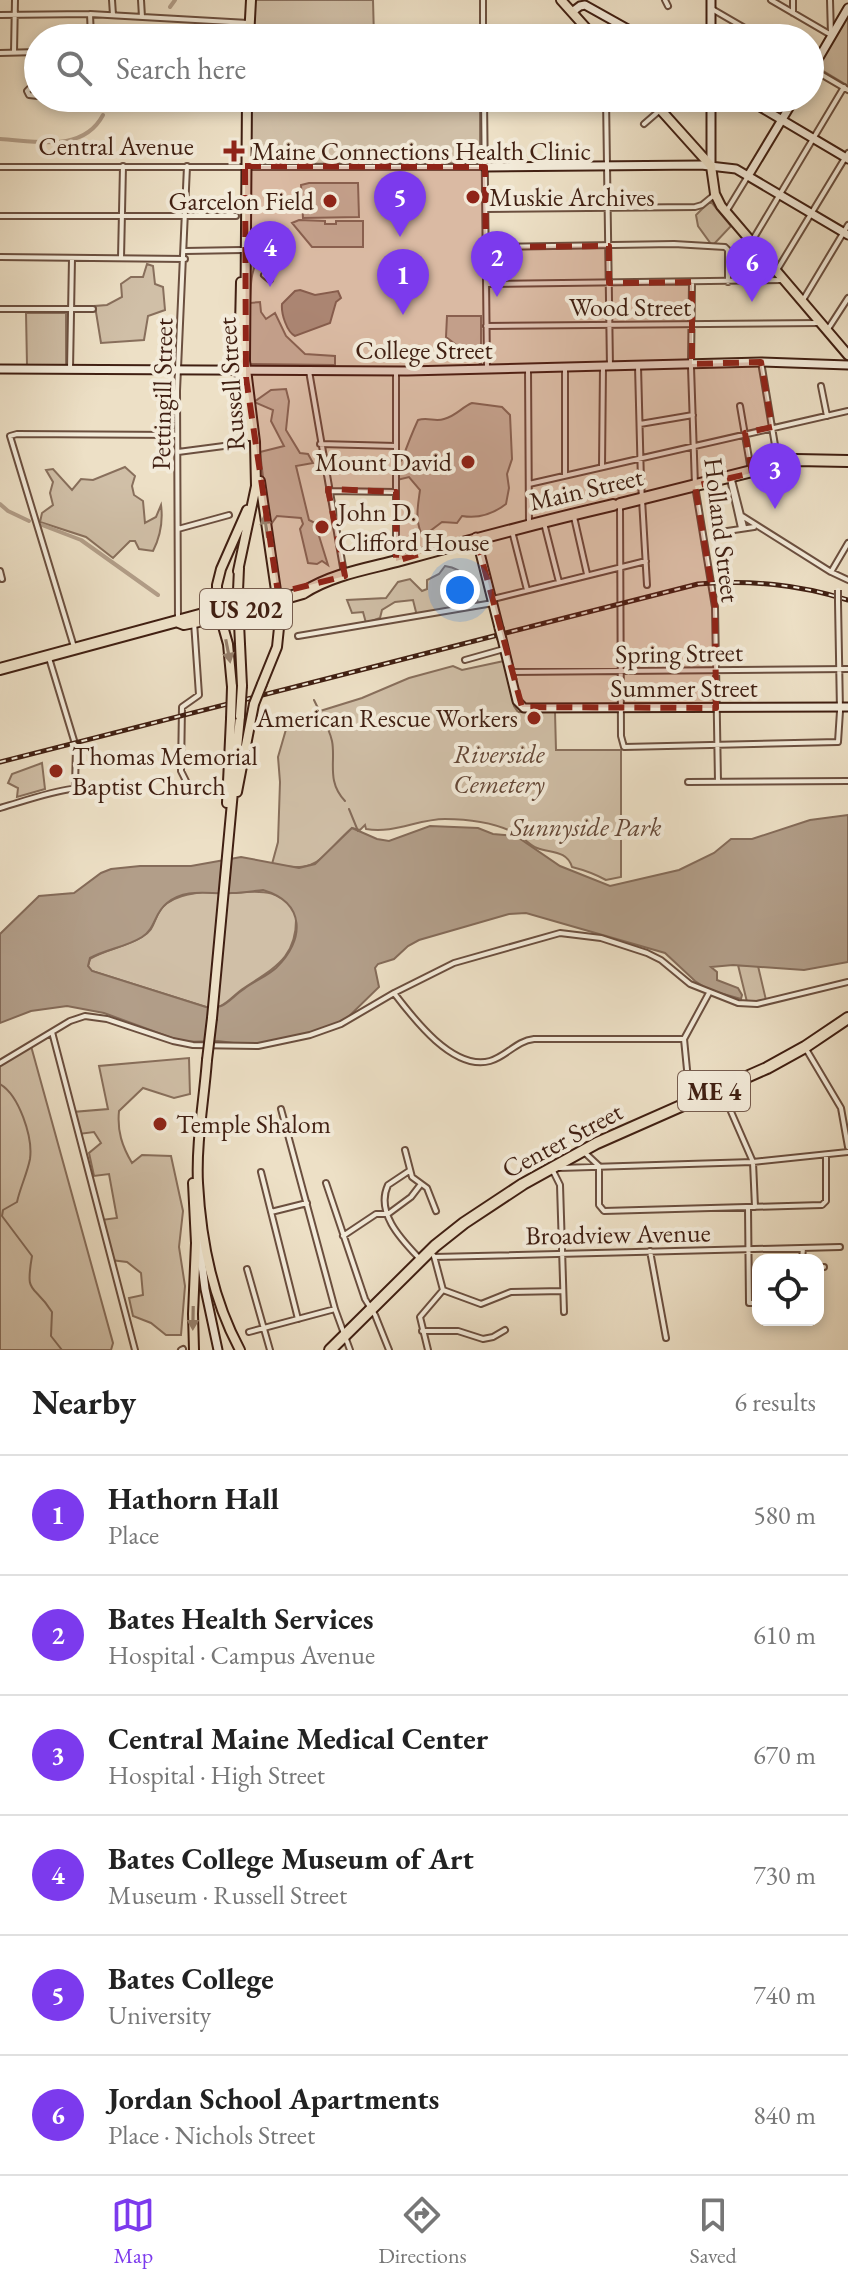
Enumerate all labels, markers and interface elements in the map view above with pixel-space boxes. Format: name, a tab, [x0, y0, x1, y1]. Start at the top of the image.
search box	[24, 24, 824, 112]
icon: search	[52, 46, 96, 90]
text: Search here	[116, 49, 246, 88]
street label: Central Avenue	[38, 129, 194, 163]
place label: Maine Connections Health Clinic	[252, 134, 591, 168]
marker: Maine Connections Health Clinic	[223, 140, 245, 162]
pin: 5	[374, 171, 426, 237]
place label: Muskie Archives	[489, 180, 655, 214]
place label: Garcelon Field	[169, 184, 315, 218]
marker: Muskie Archives	[464, 188, 482, 206]
marker: Garcelon Field	[321, 192, 339, 210]
pin: 4	[244, 221, 296, 287]
pin: 2	[471, 231, 523, 297]
pin: 6	[726, 236, 778, 302]
pin: 1	[377, 249, 429, 315]
street label: Wood Street	[569, 290, 691, 324]
street label: Russell Street	[209, 316, 253, 452]
street label: Pettingill Street	[144, 318, 180, 470]
street label: College Street	[355, 333, 493, 367]
pin: 3	[749, 443, 801, 509]
place label: Mount David	[315, 445, 453, 479]
marker: Mount David	[459, 453, 477, 471]
street label: Holland Street	[696, 456, 748, 604]
street label: Main Street	[526, 459, 646, 519]
place label: John D. Clifford House	[336, 495, 489, 559]
one-way arrow	[259, 513, 272, 538]
marker: John D. Clifford House	[313, 518, 331, 536]
your location	[440, 570, 480, 610]
road number: US 202	[200, 589, 292, 629]
street label: Spring Street	[615, 635, 743, 671]
one-way arrow	[223, 639, 235, 664]
street label: Summer Street	[610, 671, 758, 705]
place label: American Rescue Workers	[255, 701, 518, 735]
marker: American Rescue Workers	[525, 709, 543, 727]
park label: Riverside Cemetery	[453, 737, 546, 801]
place label: Thomas Memorial Baptist Church	[72, 739, 258, 803]
marker: Thomas Memorial Baptist Church	[47, 762, 65, 780]
park label: Sunnyside Park	[509, 810, 662, 844]
road number: ME 4	[678, 1071, 750, 1111]
street label: Center Street	[496, 1094, 628, 1186]
place label: Temple Shalom	[176, 1107, 331, 1141]
marker: Temple Shalom	[151, 1115, 169, 1133]
street label: Broadview Avenue	[525, 1215, 711, 1253]
map controls	[752, 1254, 824, 1326]
button: locate	[752, 1254, 824, 1326]
one-way arrow	[187, 1306, 199, 1331]
text: Nearby	[32, 1380, 136, 1424]
text: 6 results	[735, 1385, 816, 1419]
text: Hathorn Hall	[108, 1479, 279, 1518]
text: 1	[51, 1498, 65, 1532]
text: 580 m	[753, 1498, 816, 1532]
text: Place	[108, 1518, 159, 1552]
text: Bates Health Services	[108, 1599, 373, 1638]
text: 2	[51, 1618, 65, 1652]
text: 610 m	[753, 1618, 816, 1652]
text: Hospital · Campus Avenue	[108, 1638, 375, 1672]
text: Central Maine Medical Center	[108, 1719, 488, 1758]
text: 3	[51, 1738, 65, 1772]
text: 670 m	[753, 1738, 816, 1772]
text: Hospital · High Street	[108, 1758, 325, 1792]
text: Bates College Museum of Art	[108, 1839, 474, 1878]
text: 4	[51, 1858, 65, 1892]
text: 730 m	[753, 1858, 816, 1892]
text: Museum · Russell Street	[108, 1878, 347, 1912]
text: Bates College	[108, 1959, 274, 1998]
text: 5	[51, 1978, 65, 2012]
text: 740 m	[753, 1978, 816, 2012]
text: University	[108, 1998, 211, 2032]
text: Jordan School Apartments	[108, 2079, 439, 2118]
text: 6	[51, 2098, 65, 2132]
text: 840 m	[753, 2098, 816, 2132]
text: Place · Nichols Street	[108, 2118, 315, 2152]
tab: Map	[111, 2193, 155, 2270]
tab: Directions	[378, 2193, 467, 2270]
tab: Saved	[689, 2193, 737, 2270]

